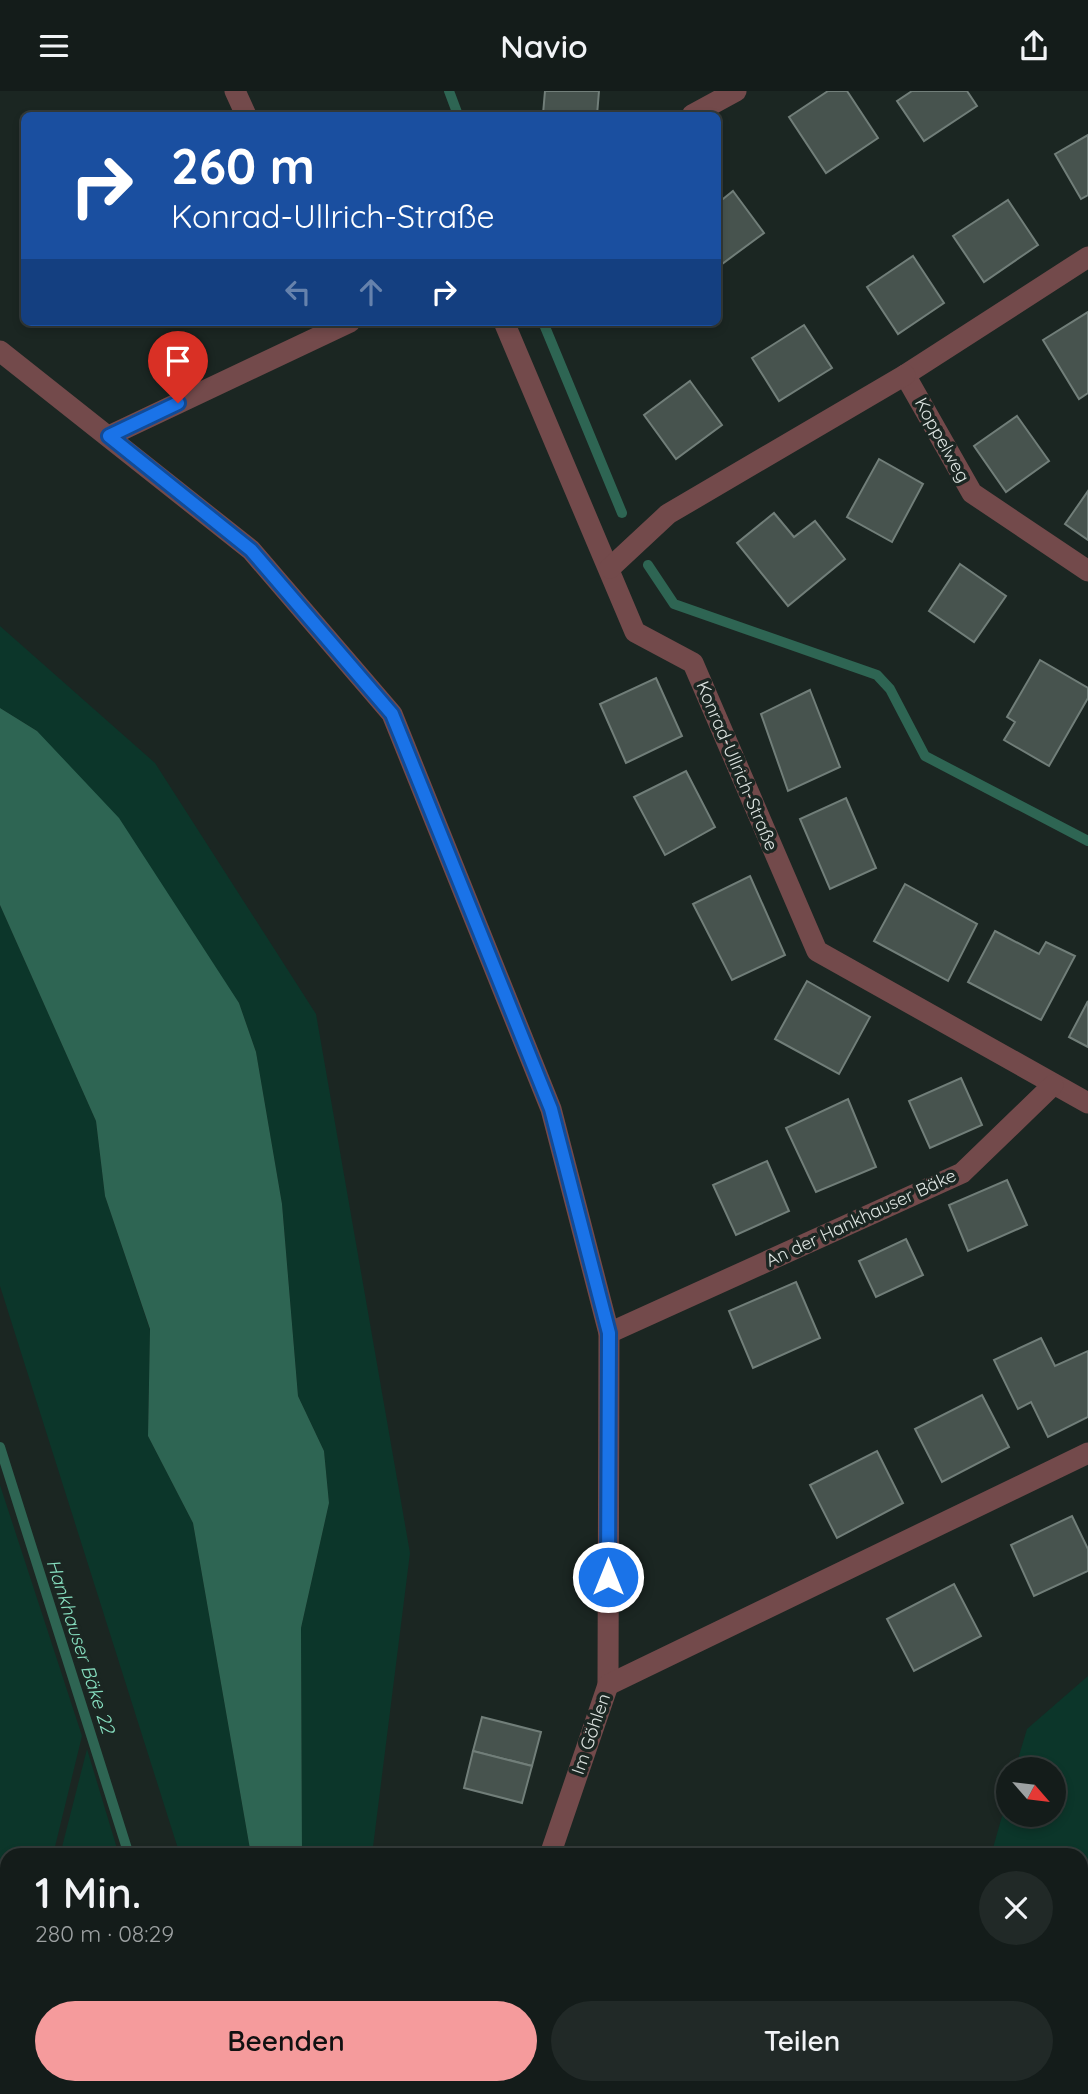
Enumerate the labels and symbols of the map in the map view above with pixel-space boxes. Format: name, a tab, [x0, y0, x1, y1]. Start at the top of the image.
pin	[148, 331, 208, 403]
street label: Koppelweg	[910, 393, 975, 486]
street label: Konrad-Ullrich-Straße	[691, 678, 784, 854]
street label: An der Hankhauser Bäke	[762, 1163, 960, 1272]
position arrow	[571, 1540, 645, 1614]
water label: Hankhauser Bäke 22	[41, 1556, 121, 1738]
street label: Im Göhlen	[566, 1690, 615, 1777]
north arrow	[996, 1757, 1066, 1827]

